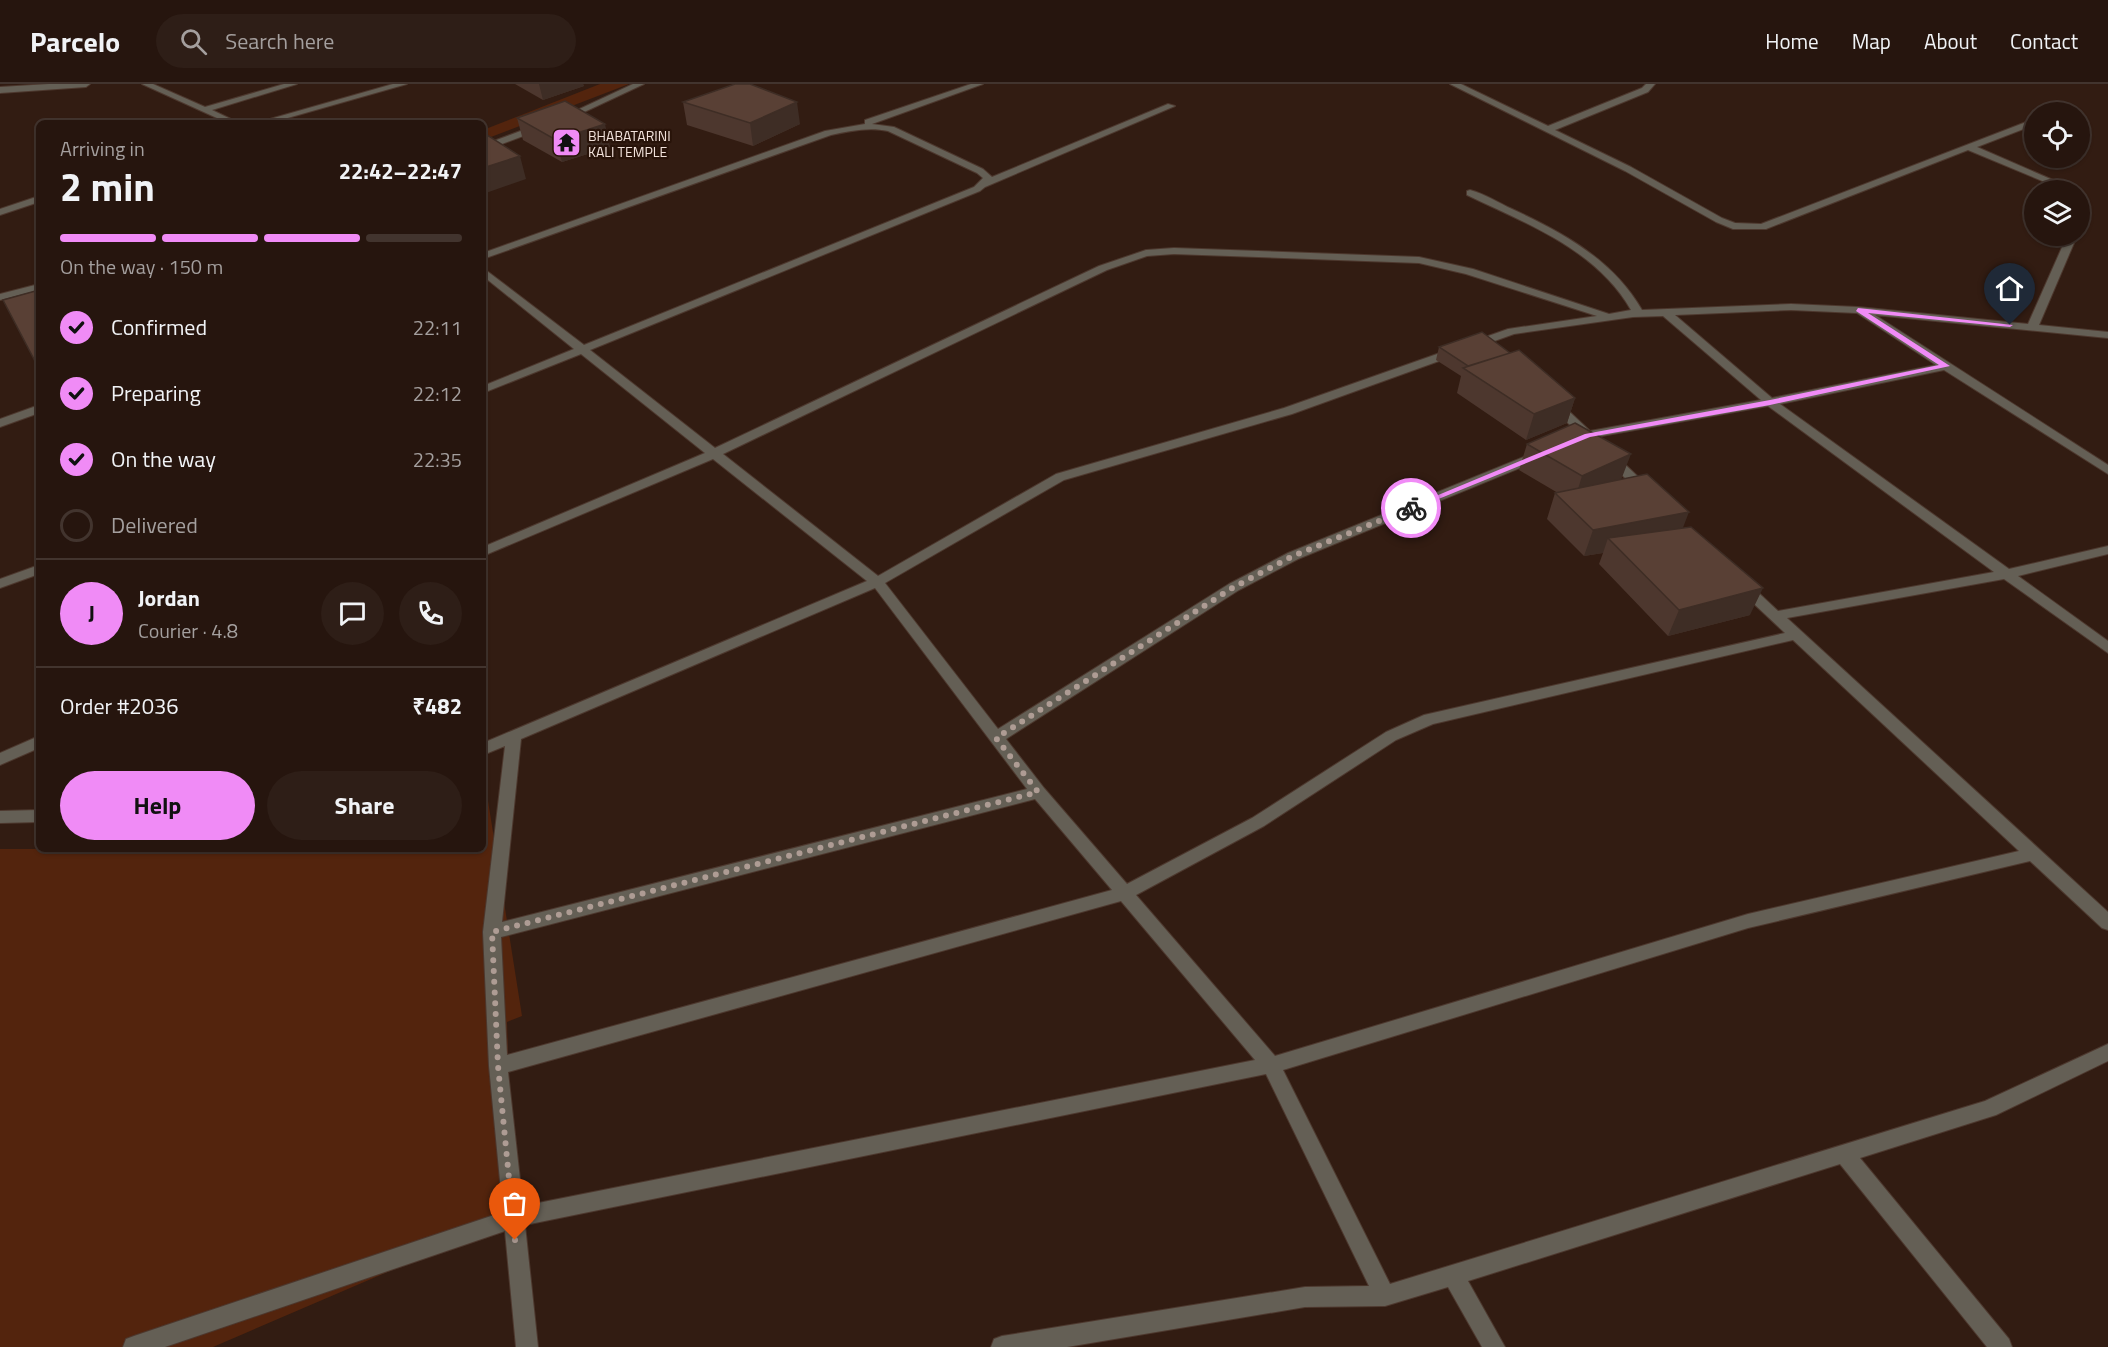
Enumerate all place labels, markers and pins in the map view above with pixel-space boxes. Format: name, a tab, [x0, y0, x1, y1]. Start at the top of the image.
place label: BHABATARINI KALI TEMPLE	[588, 125, 671, 162]
temple icon: BHABATARINI KALI TEMPLE	[551, 127, 583, 159]
pin	[1984, 263, 2035, 325]
pin	[489, 1178, 540, 1240]

